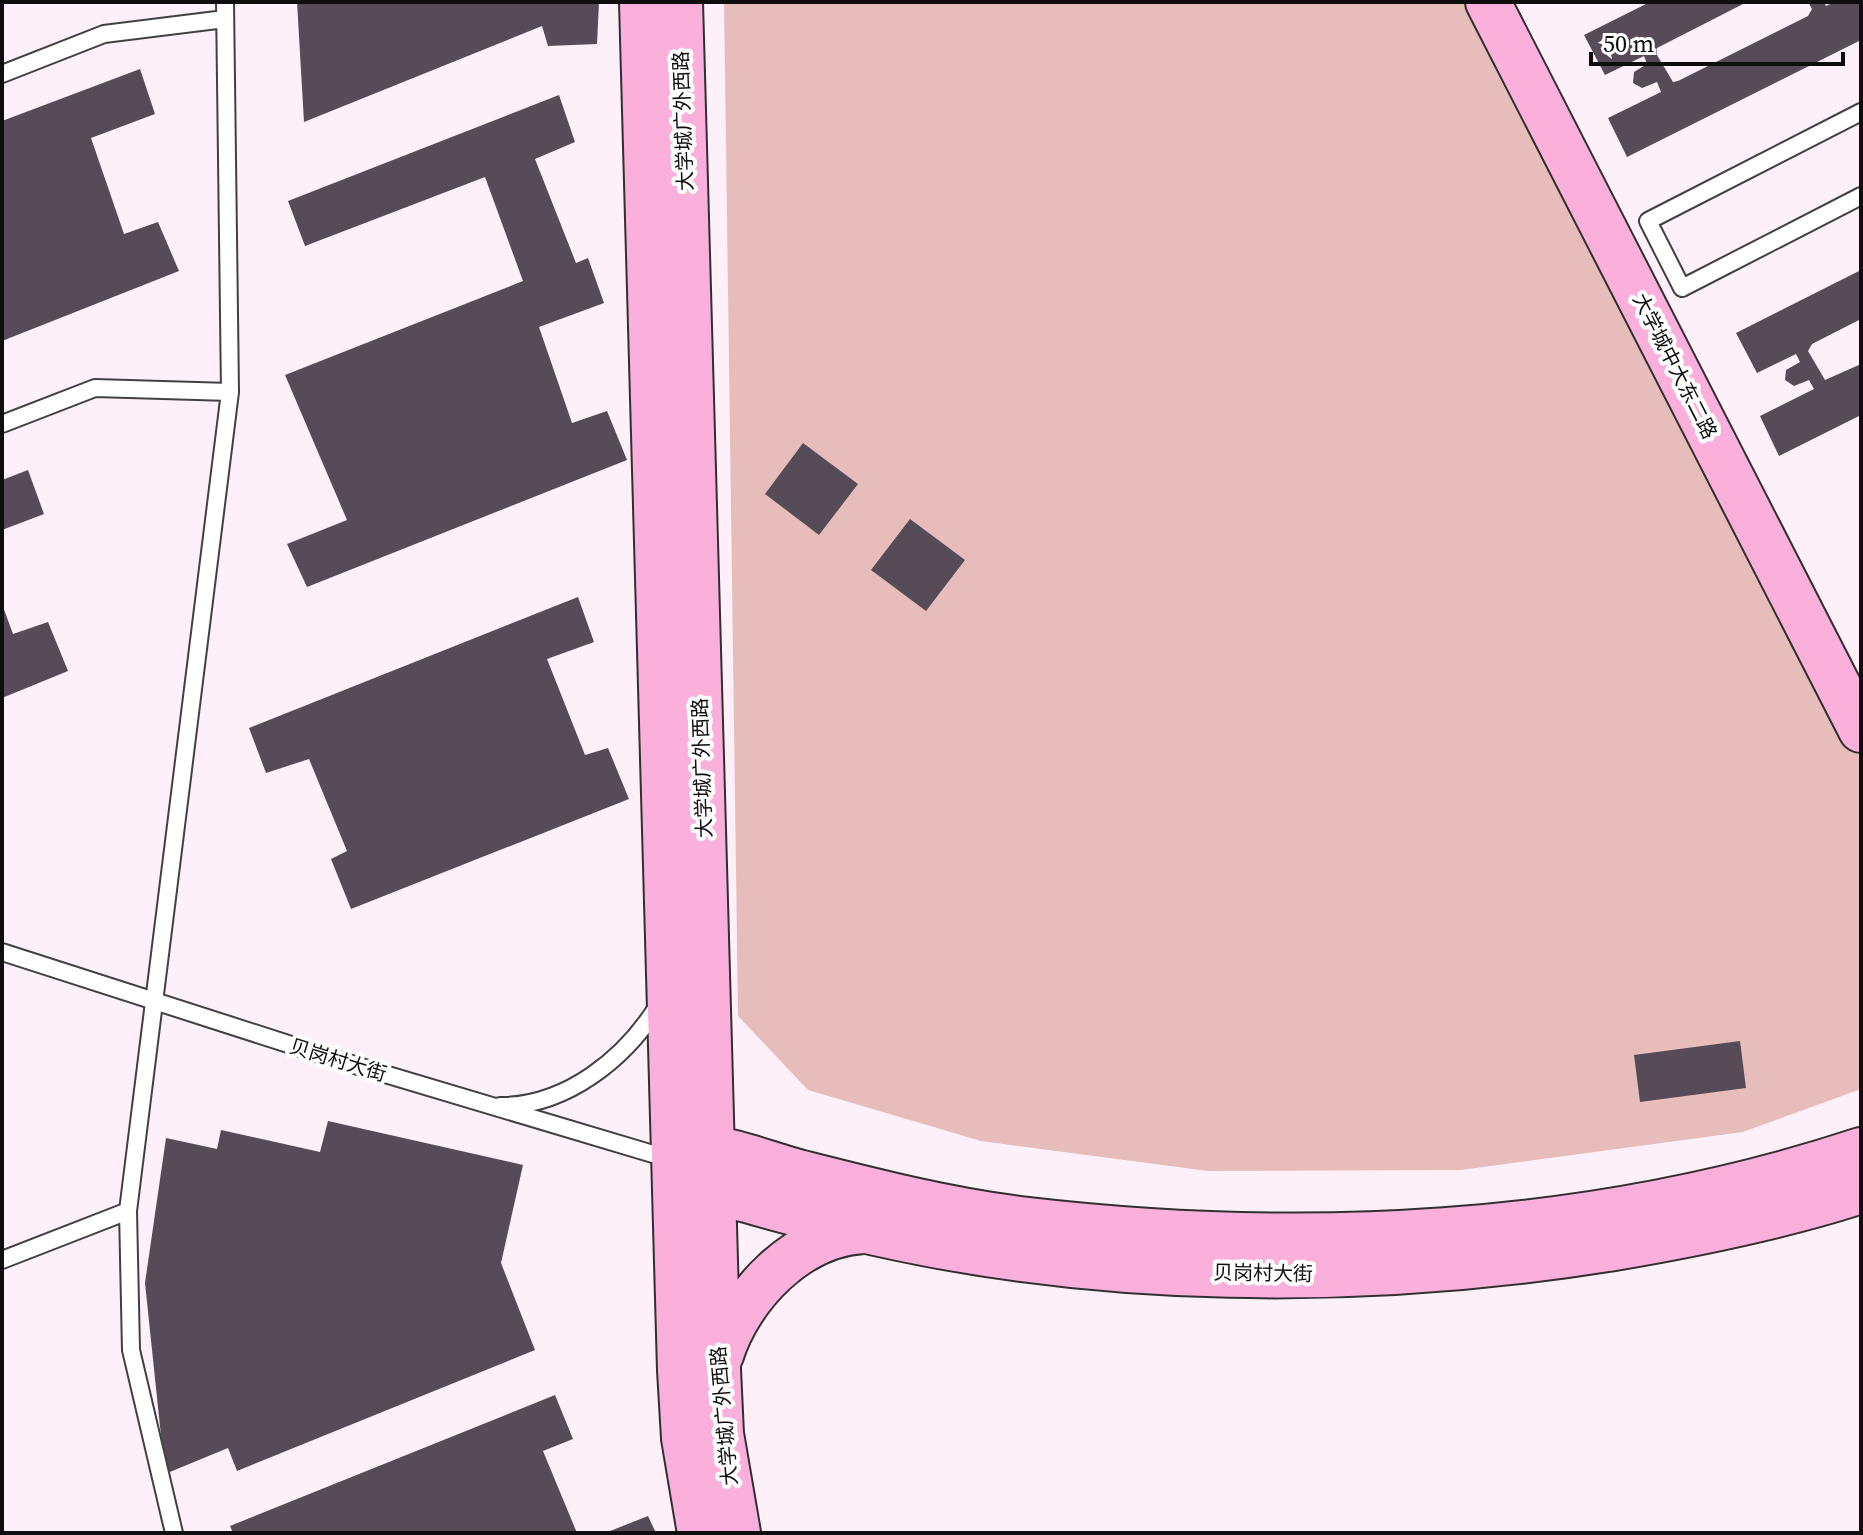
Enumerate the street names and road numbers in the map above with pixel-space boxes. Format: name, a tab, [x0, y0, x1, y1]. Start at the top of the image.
street label: 大学城广外西路	[667, 51, 699, 191]
street label: 大学城中大东二路	[1626, 288, 1724, 444]
street label: 大学城广外西路	[686, 698, 718, 838]
street label: 贝岗村大街	[286, 1032, 390, 1088]
street label: 贝岗村大街	[1213, 1258, 1313, 1288]
street label: 大学城广外西路	[704, 1345, 744, 1487]

